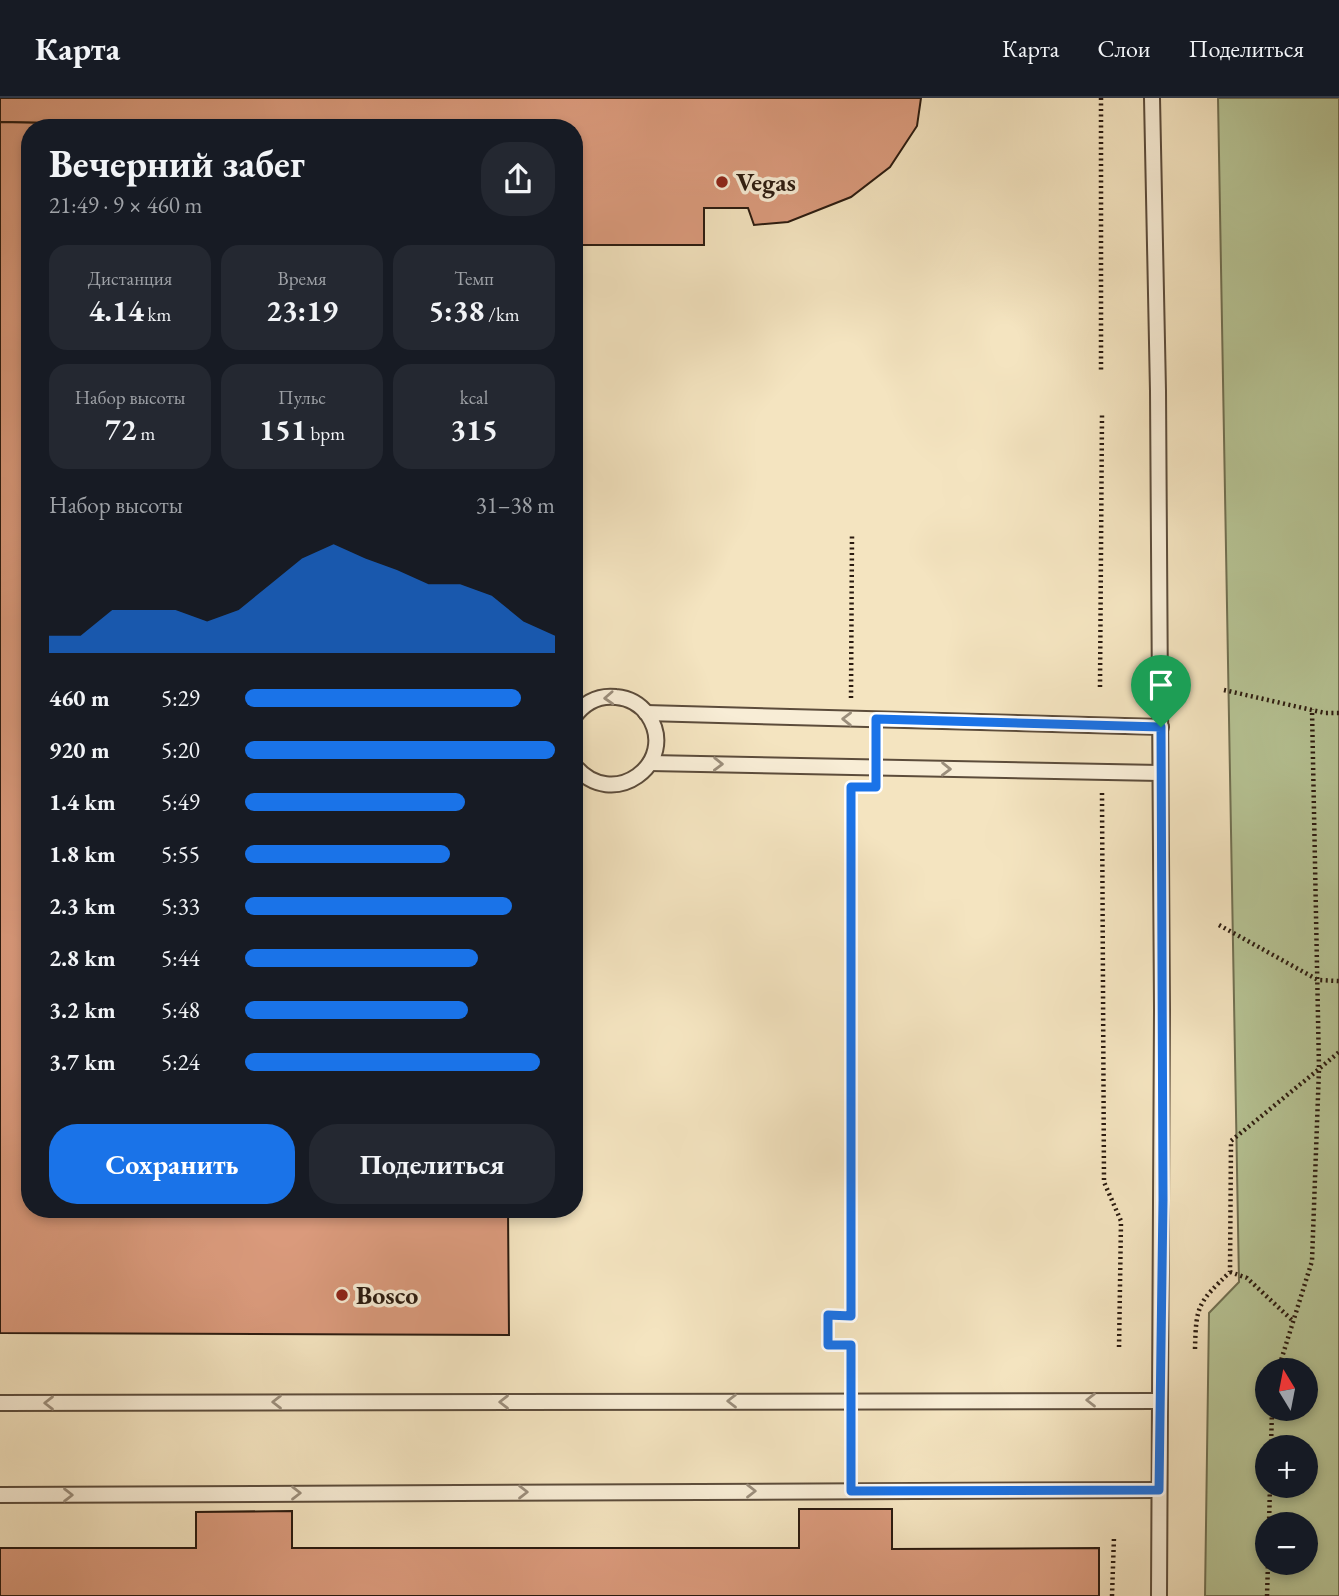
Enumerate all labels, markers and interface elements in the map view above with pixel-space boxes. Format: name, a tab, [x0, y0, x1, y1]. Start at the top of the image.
text: Карта	[35, 27, 120, 70]
text: Карта	[1002, 33, 1059, 64]
text: Слои	[1097, 33, 1151, 64]
text: Поделиться	[1189, 33, 1304, 64]
text: Вечерний забег	[49, 139, 305, 188]
button: share	[481, 142, 555, 216]
place label: Vegas	[736, 165, 796, 199]
marker: Vegas	[714, 174, 730, 190]
text: 21:49 · 9 × 460 m	[49, 190, 202, 220]
text: Дистанция	[88, 266, 172, 291]
text: Время	[278, 266, 326, 291]
text: Темп	[454, 266, 494, 291]
text: 4.14	[89, 291, 144, 330]
text: 23:19	[266, 291, 338, 330]
text: 5:38	[428, 291, 485, 330]
text: km	[144, 302, 171, 327]
text: /km	[485, 302, 520, 327]
text: Набор высоты	[75, 385, 185, 410]
text: Пульс	[278, 385, 326, 410]
text: kcal	[460, 385, 488, 410]
text: 72	[105, 410, 137, 449]
text: 151	[259, 410, 307, 449]
text: 315	[450, 410, 498, 449]
text: m	[137, 421, 155, 446]
text: bpm	[307, 421, 345, 446]
text: Набор высоты	[49, 490, 183, 520]
text: 31–38 m	[476, 490, 555, 520]
pin	[1131, 655, 1191, 727]
icon: arrive	[1142, 666, 1180, 704]
text: 460 m	[49, 683, 110, 713]
text: 5:29	[161, 683, 200, 713]
one-way arrow	[603, 690, 614, 705]
one-way arrow	[842, 711, 853, 726]
text: 920 m	[49, 735, 110, 765]
text: 5:20	[161, 735, 200, 765]
one-way arrow	[713, 756, 724, 772]
one-way arrow	[940, 761, 951, 776]
text: 1.4 km	[49, 787, 116, 817]
text: 5:49	[161, 787, 200, 817]
text: 1.8 km	[49, 839, 116, 869]
text: 5:55	[161, 839, 200, 869]
text: 2.3 km	[49, 891, 116, 921]
text: 5:33	[161, 891, 200, 921]
text: 2.8 km	[49, 943, 116, 973]
text: 5:44	[161, 943, 200, 973]
text: 3.2 km	[49, 995, 116, 1025]
text: 5:48	[161, 995, 200, 1025]
text: 3.7 km	[49, 1047, 116, 1077]
text: 5:24	[161, 1047, 200, 1077]
button: Сохранить	[49, 1124, 295, 1204]
button: Поделиться	[309, 1124, 555, 1204]
place label: Bosco	[356, 1278, 418, 1312]
marker: Bosco	[334, 1287, 350, 1303]
north arrow	[1255, 1358, 1318, 1421]
map controls	[1255, 1358, 1318, 1575]
one-way arrow	[1085, 1392, 1096, 1408]
one-way arrow	[726, 1393, 737, 1409]
one-way arrow	[271, 1394, 282, 1410]
one-way arrow	[499, 1394, 509, 1410]
one-way arrow	[44, 1395, 54, 1411]
button: +	[1255, 1435, 1318, 1498]
one-way arrow	[746, 1483, 756, 1499]
one-way arrow	[518, 1484, 529, 1500]
one-way arrow	[290, 1486, 301, 1501]
one-way arrow	[63, 1487, 74, 1503]
button: −	[1255, 1512, 1318, 1575]

